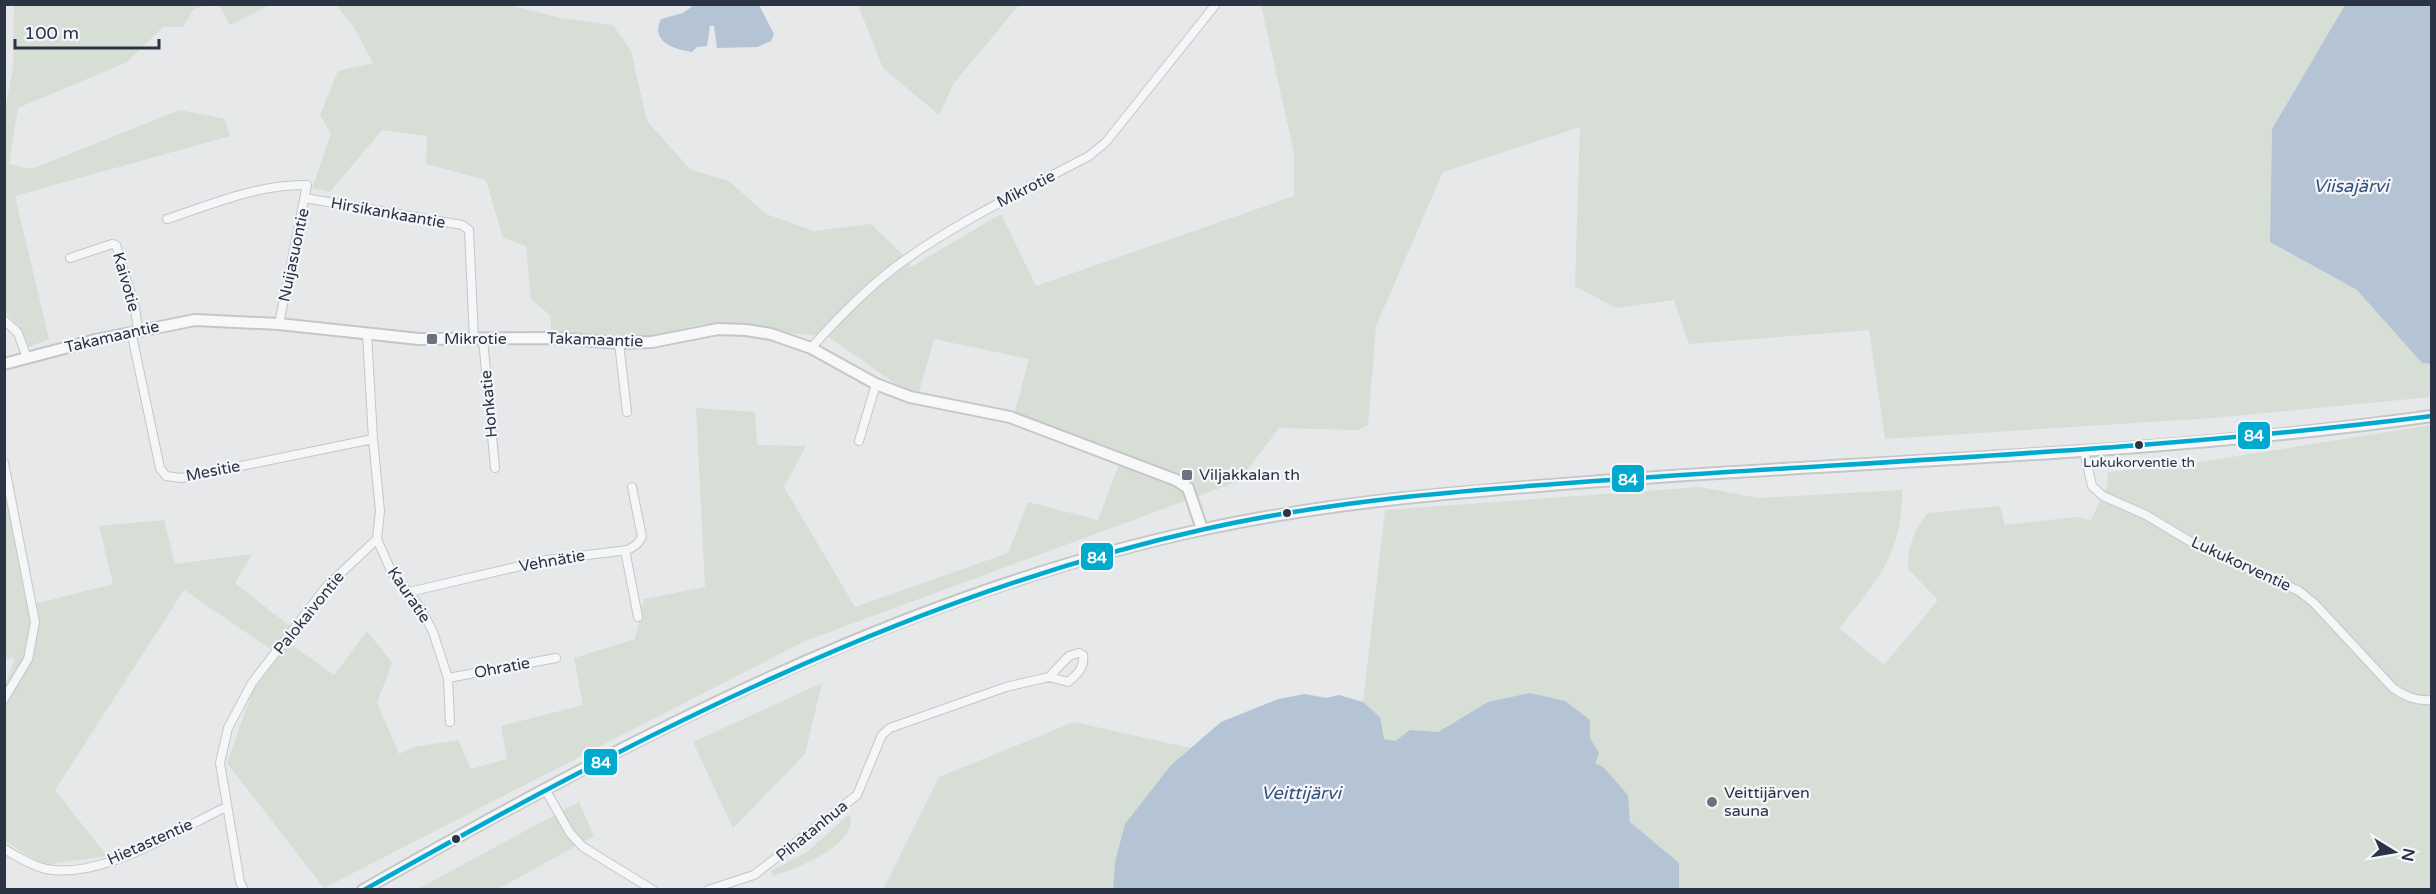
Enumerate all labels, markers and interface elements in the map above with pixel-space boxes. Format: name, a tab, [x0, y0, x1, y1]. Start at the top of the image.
scale bar	[15, 12, 159, 50]
text: 100 m	[24, 22, 79, 44]
street label: Mikrotie	[994, 166, 1058, 212]
water label: Viisajärvi	[2313, 175, 2391, 197]
street label: Hirsikankaantie	[329, 193, 447, 233]
street label: Nuijasuontie	[274, 206, 314, 304]
street label: Kaivotie	[108, 250, 144, 314]
street label: Takamaantie	[63, 316, 161, 358]
street label: Takamaantie	[546, 328, 644, 352]
place label: Mikrotie	[444, 329, 507, 349]
marker: Mikrotie	[425, 332, 439, 346]
street label: Honkatie	[476, 369, 502, 439]
line badge: 84	[2237, 421, 2271, 450]
text: 84	[2244, 426, 2264, 446]
marker: Lukukorventie th	[2133, 439, 2145, 451]
place label: Lukukorventie th	[2083, 454, 2195, 471]
street label: Mesitie	[184, 456, 242, 486]
line badge: 84	[1611, 464, 1645, 493]
place label: Viljakkalan th	[1199, 465, 1300, 485]
marker: Viljakkalan th	[1180, 468, 1194, 482]
text: 84	[1618, 470, 1638, 490]
unlabelled marker	[1281, 507, 1293, 519]
street label: Lukukorventie	[2188, 532, 2294, 596]
line badge: 84	[1080, 542, 1114, 571]
street label: Vehnätie	[517, 545, 587, 577]
text: 84	[1087, 548, 1107, 568]
street label: Kauratie	[383, 563, 435, 627]
street label: Palokaivontie	[269, 567, 349, 659]
street label: Ohratie	[472, 653, 532, 683]
line badge: 84	[583, 748, 618, 776]
text: 84	[591, 753, 611, 773]
water label: Veittijärvi	[1261, 782, 1344, 804]
place label: Veittijärven sauna	[1724, 783, 1810, 821]
marker: Veittijärven sauna	[1705, 795, 1719, 809]
street label: Pihatanhua	[772, 796, 852, 866]
street label: Hietastentie	[104, 814, 196, 870]
north arrow	[2364, 822, 2424, 882]
unlabelled marker	[450, 833, 462, 845]
text: N	[2397, 846, 2419, 863]

